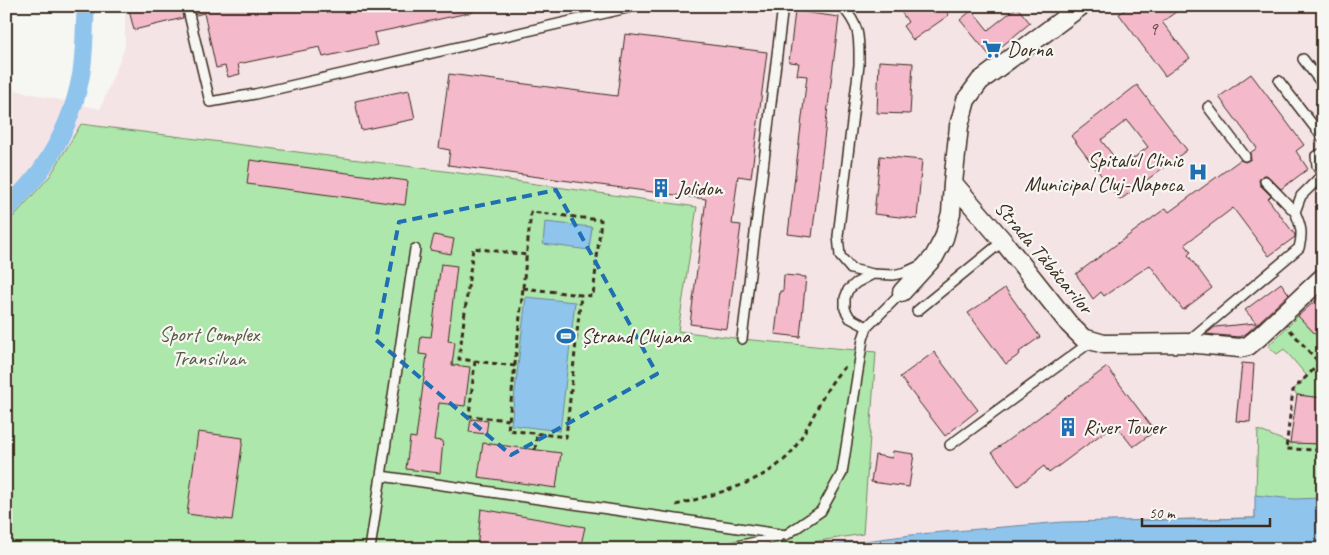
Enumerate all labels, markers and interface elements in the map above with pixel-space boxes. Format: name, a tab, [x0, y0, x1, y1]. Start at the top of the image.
house number: 9	[1149, 17, 1159, 41]
place label: Dorna	[1007, 36, 1054, 62]
supermarket icon: Dorna	[981, 38, 1003, 60]
place label: Spitalul Clinic Municipal Cluj-Napoca	[1024, 147, 1185, 197]
hospital icon: Spitalul Clinic Municipal Cluj-Napoca	[1187, 161, 1209, 183]
place label: Jolidon	[675, 175, 724, 201]
building icon: Jolidon	[650, 177, 672, 199]
street label: Strada Tăbăcarilor	[989, 195, 1100, 321]
park label: Sport Complex Transilvan	[159, 321, 261, 371]
place label: Ștrand Clujana	[581, 323, 692, 349]
sports icon: Ștrand Clujana	[555, 325, 577, 347]
place label: River Tower	[1083, 414, 1168, 440]
building icon: River Tower	[1057, 416, 1079, 438]
scale bar	[1142, 495, 1269, 527]
text: 50 m	[1149, 504, 1176, 523]

